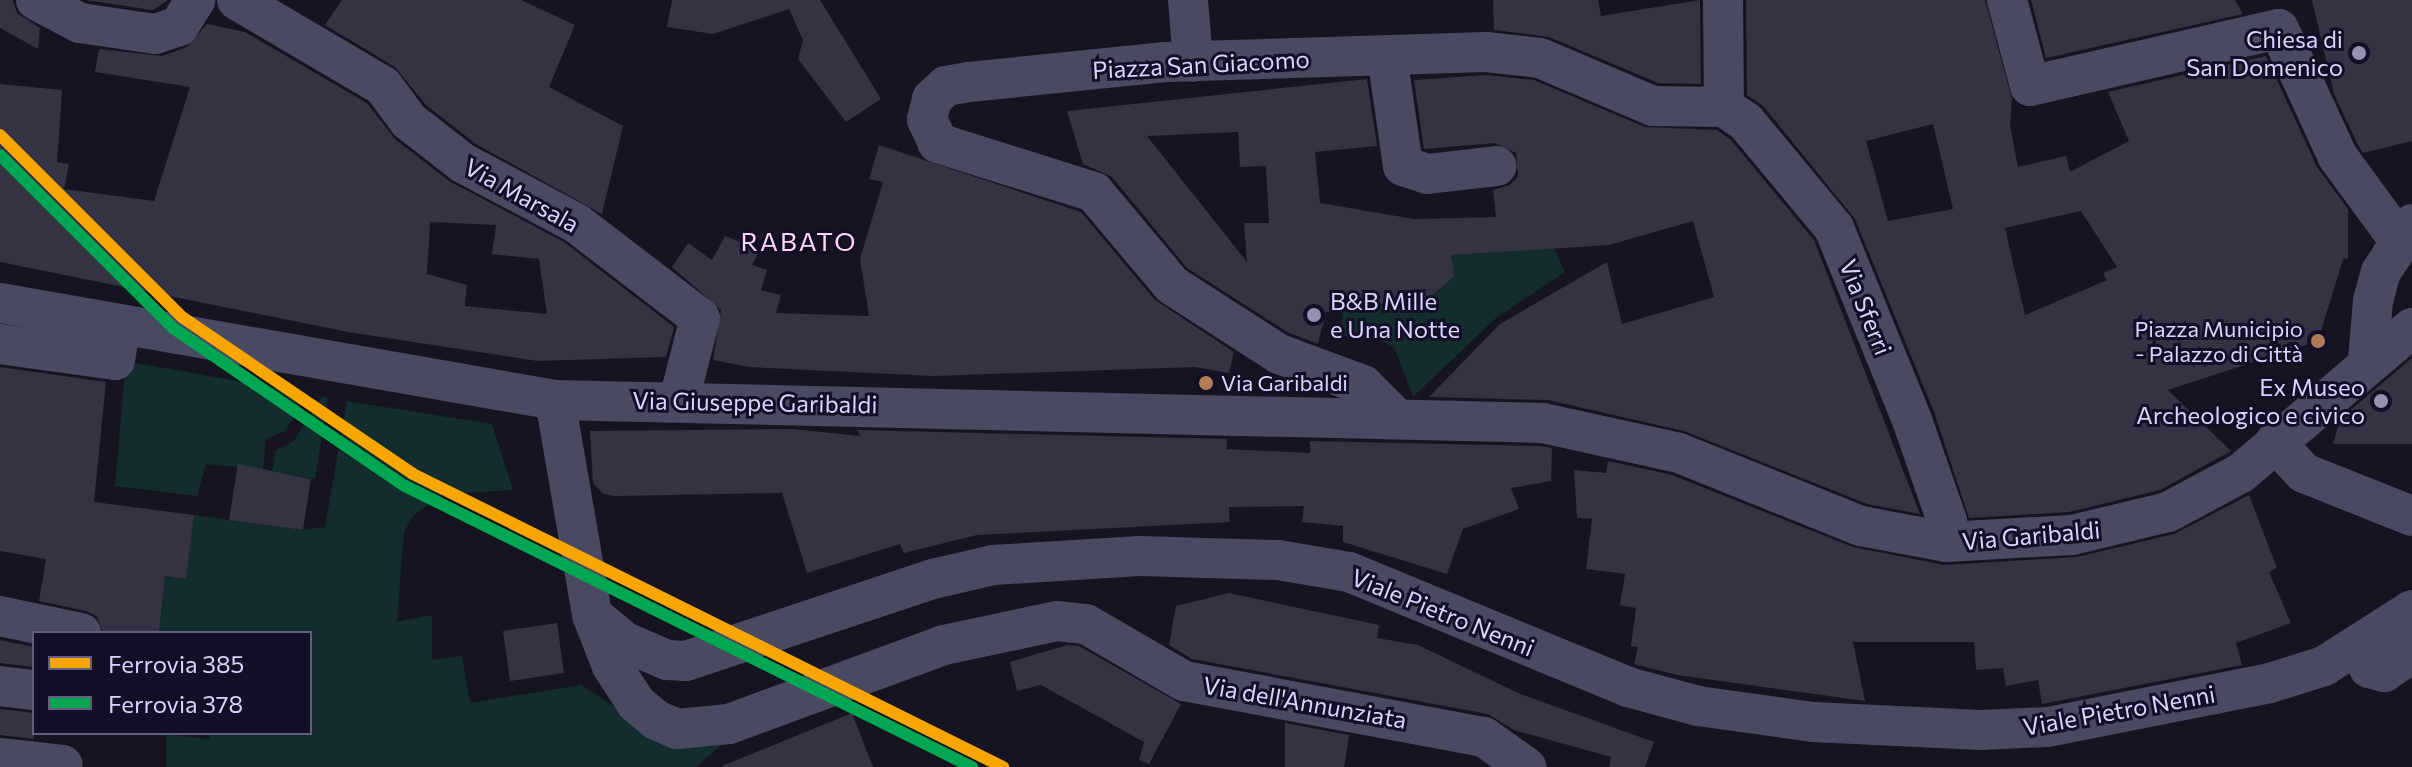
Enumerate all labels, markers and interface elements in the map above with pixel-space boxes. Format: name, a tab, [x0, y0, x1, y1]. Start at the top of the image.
place label: Chiesa di San Domenico	[2186, 25, 2343, 81]
street label: Piazza San Giacomo	[1092, 44, 1310, 84]
marker: Chiesa di San Domenico	[2350, 44, 2368, 62]
street label: Via Marsala	[460, 152, 584, 238]
district label: RABATO	[741, 225, 857, 257]
street label: Via Sferri	[1834, 255, 1898, 359]
place label: B&B Mille e Una Notte	[1330, 287, 1460, 343]
marker: B&B Mille e Una Notte	[1305, 306, 1323, 324]
place label: Piazza Municipio - Palazzo di Città	[2135, 315, 2303, 366]
marker: Piazza Municipio - Palazzo di Città	[2310, 333, 2326, 349]
place label: Via Garibaldi	[1221, 370, 1348, 396]
place label: Ex Museo Archeologico e civico	[2136, 373, 2365, 429]
marker: Via Garibaldi	[1198, 375, 1214, 391]
street label: Via Giuseppe Garibaldi	[632, 385, 878, 419]
marker: Ex Museo Archeologico e civico	[2372, 392, 2390, 410]
street label: Via Garibaldi	[1961, 515, 2101, 555]
street label: Viale Pietro Nenni	[1347, 562, 1539, 662]
legend	[32, 631, 312, 735]
text: Ferrovia 385	[108, 649, 244, 678]
street label: Via dell'Annunziata	[1201, 670, 1409, 734]
street label: Viale Pietro Nenni	[2021, 679, 2217, 741]
text: Ferrovia 378	[108, 689, 243, 718]

